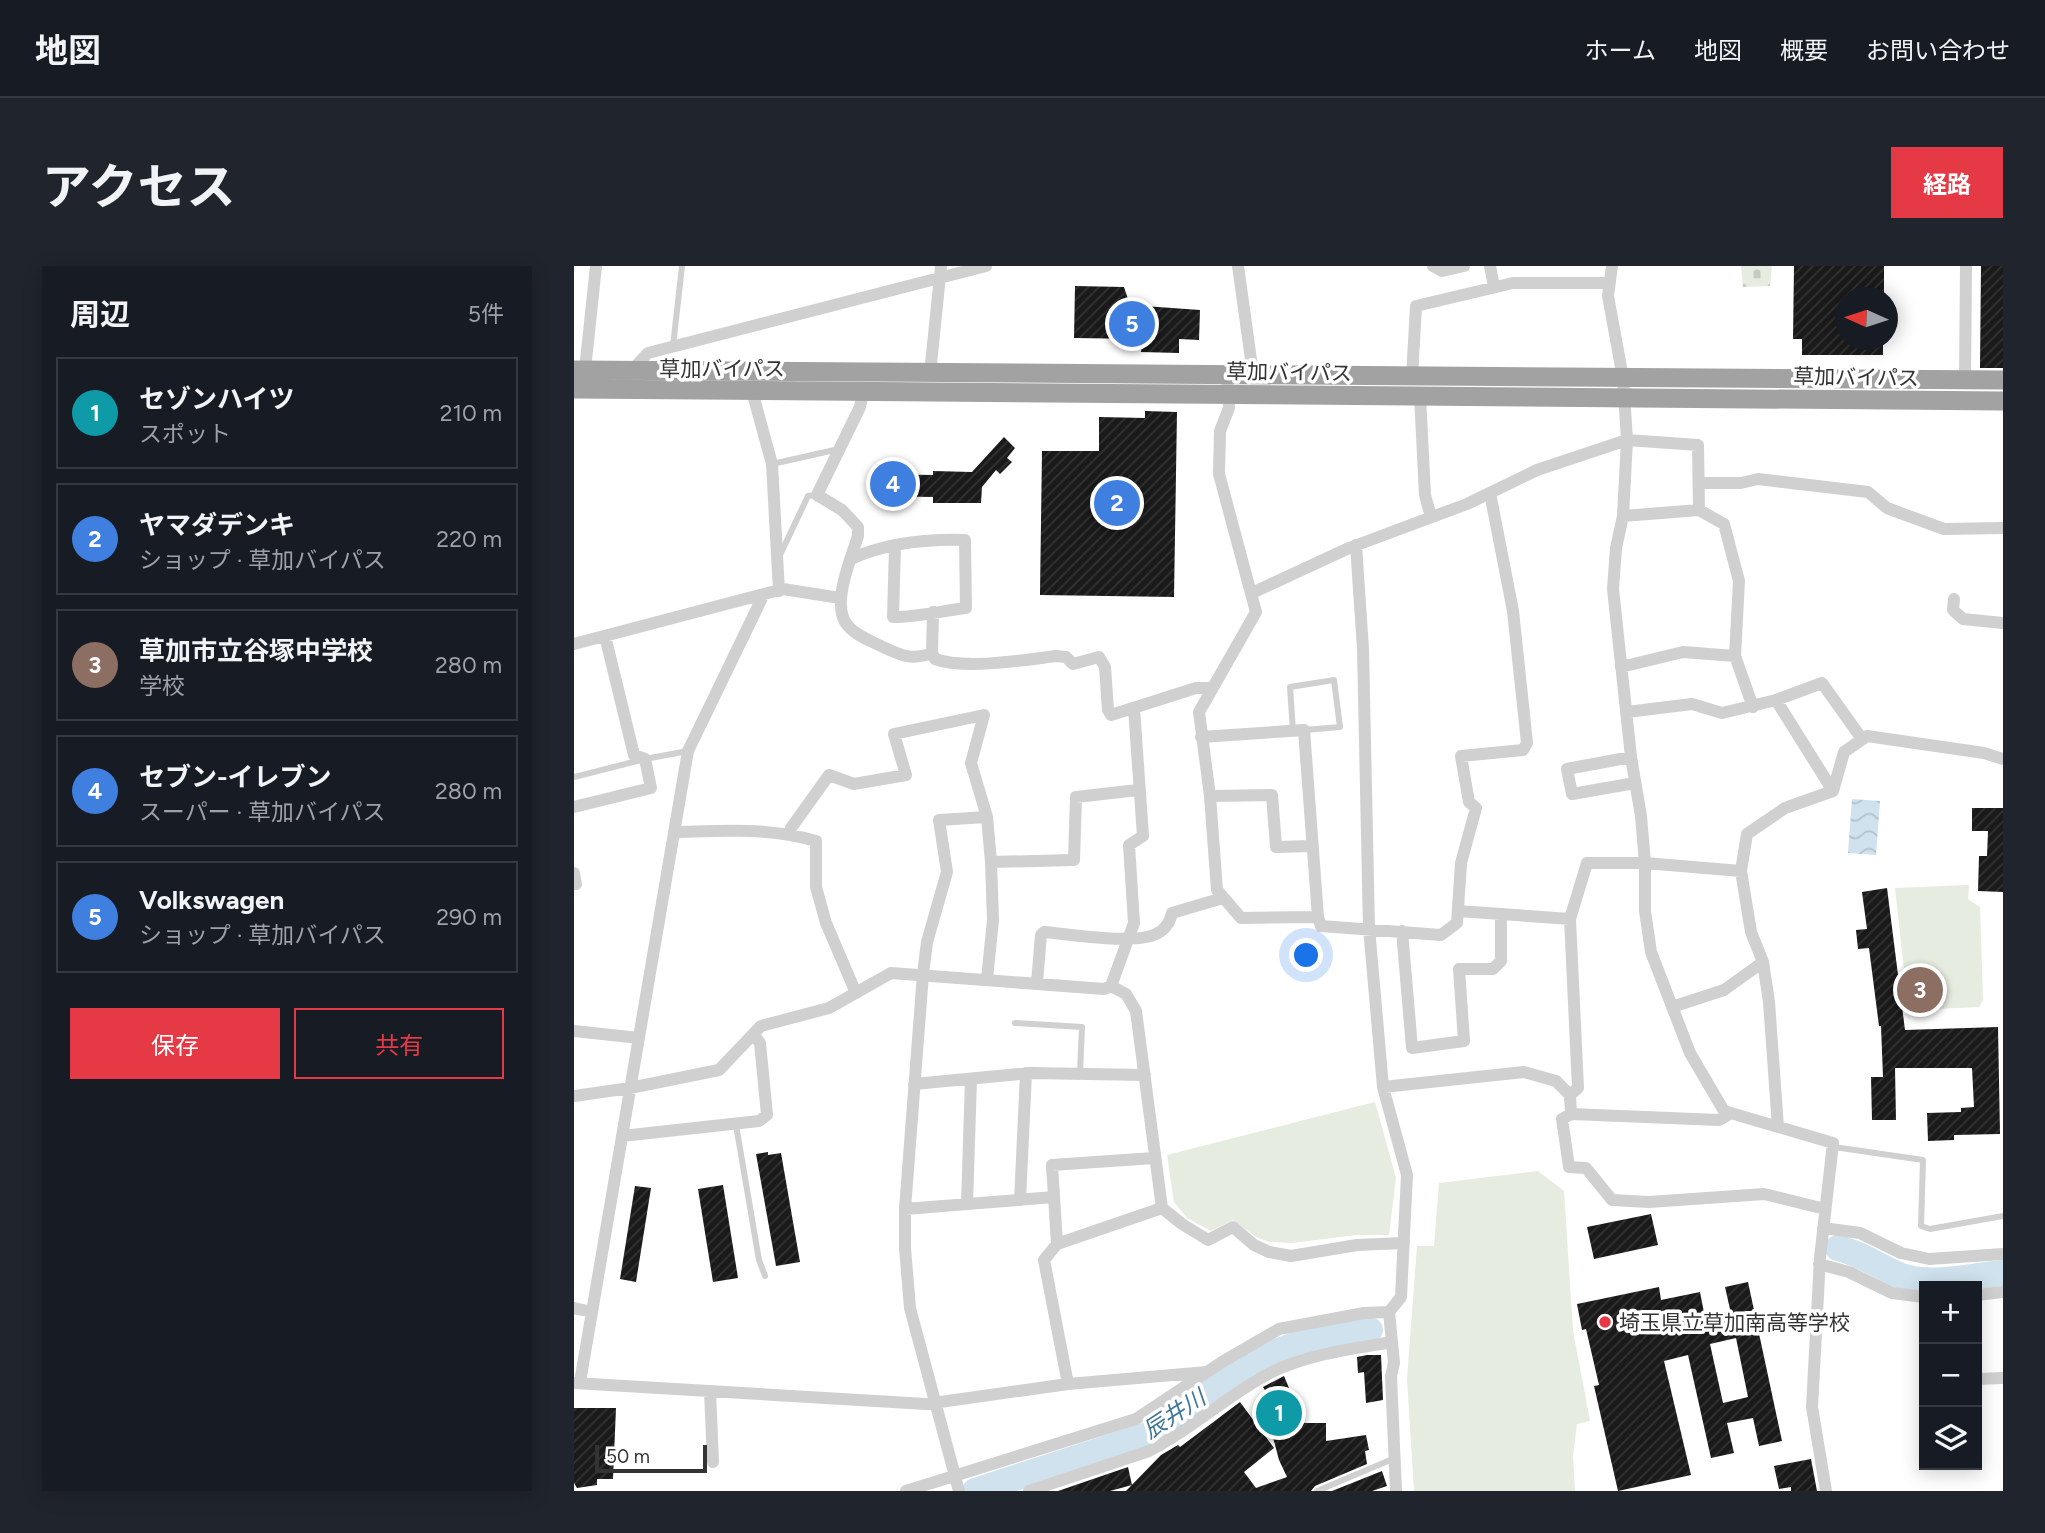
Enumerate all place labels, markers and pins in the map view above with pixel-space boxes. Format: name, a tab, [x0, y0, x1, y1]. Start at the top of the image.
pin: 5	[1109, 298, 1155, 350]
pin: 4	[870, 458, 916, 510]
pin: 2	[1094, 477, 1140, 529]
pin: 3	[1897, 964, 1943, 1016]
place label: 埼玉県立草加南高等学校	[1619, 1310, 1850, 1335]
marker: 埼玉県立草加南高等学校	[1597, 1314, 1613, 1330]
pin: 1	[1256, 1387, 1302, 1439]

